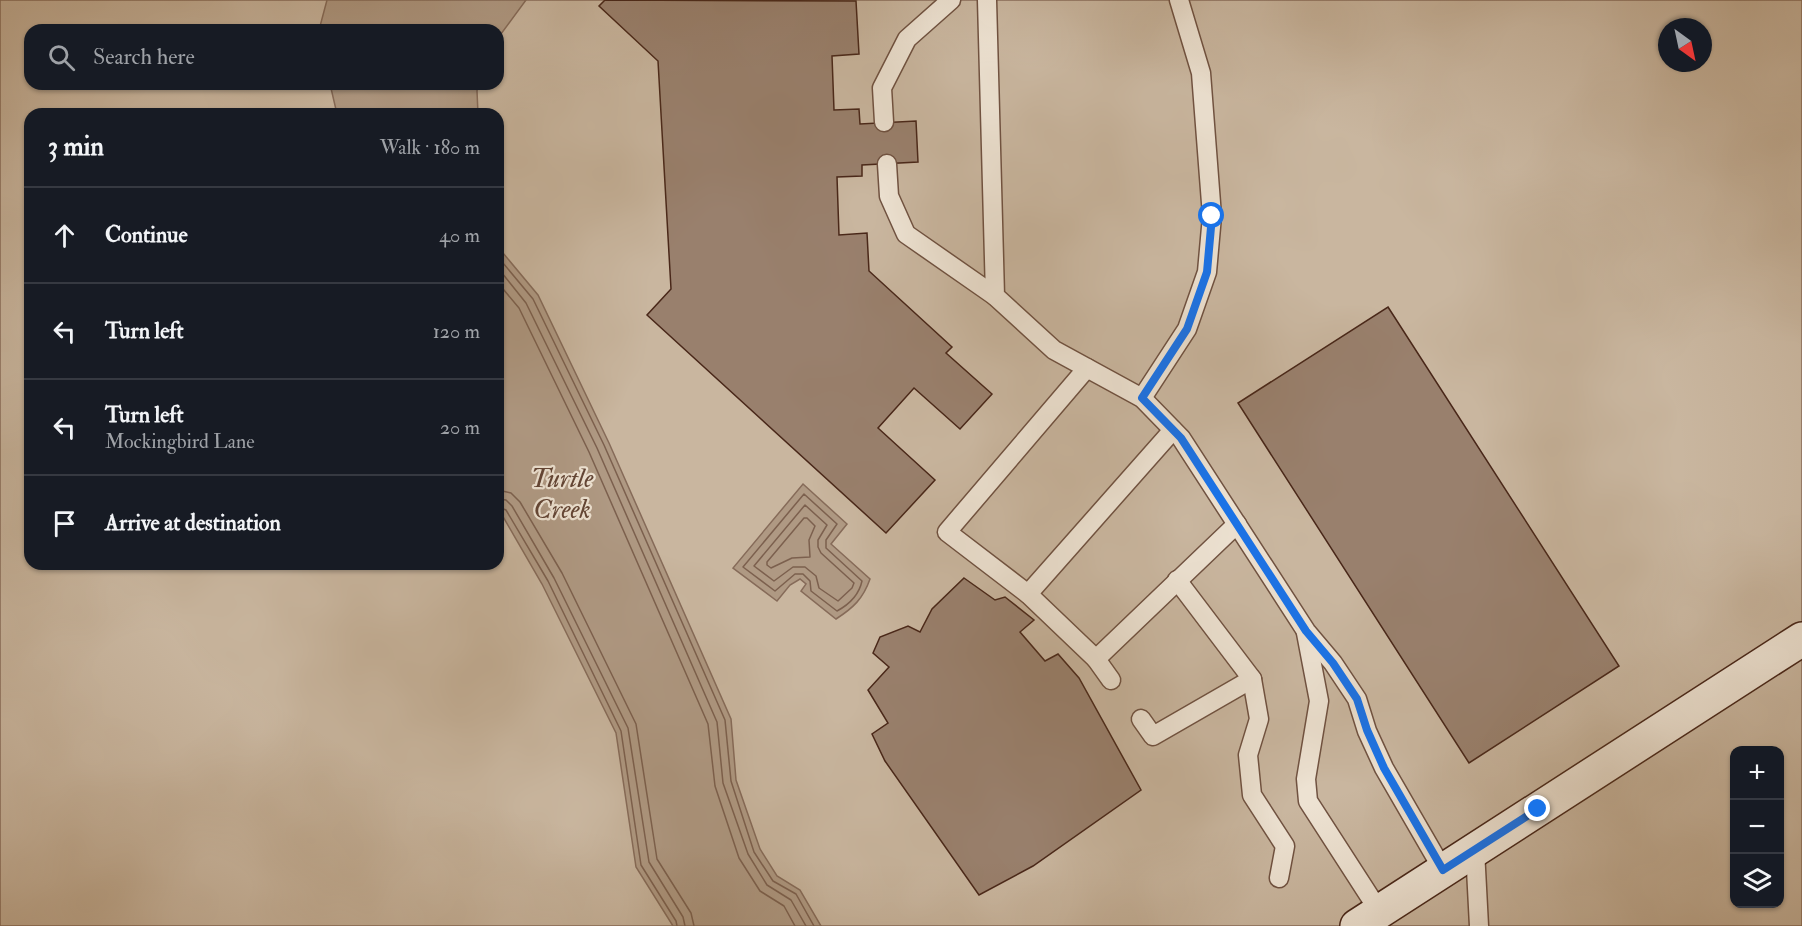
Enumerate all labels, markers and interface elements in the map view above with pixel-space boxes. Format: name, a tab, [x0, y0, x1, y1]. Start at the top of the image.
north arrow	[1658, 18, 1712, 72]
search box	[24, 24, 504, 90]
icon: search	[45, 41, 78, 74]
text: Search here	[93, 43, 195, 71]
text: 3 min	[48, 131, 104, 163]
text: Walk · 180 m	[380, 135, 480, 160]
route start	[1198, 202, 1224, 228]
icon: ahead	[48, 219, 81, 252]
text: Continue	[105, 221, 188, 249]
text: 40 m	[439, 223, 480, 248]
icon: left	[48, 315, 81, 348]
text: Turn left	[105, 317, 184, 345]
text: 120 m	[433, 319, 480, 344]
text: Turn left	[105, 401, 184, 429]
icon: left	[48, 411, 81, 444]
text: 20 m	[440, 415, 480, 440]
text: Mockingbird Lane	[105, 429, 255, 454]
water label: Turtle Creek	[531, 462, 594, 526]
icon: arrive	[48, 507, 81, 540]
text: Arrive at destination	[105, 509, 281, 537]
map controls	[1730, 746, 1784, 908]
button: +	[1730, 746, 1784, 800]
route end	[1524, 795, 1550, 821]
button: −	[1730, 800, 1784, 854]
button: layers	[1730, 854, 1784, 908]

